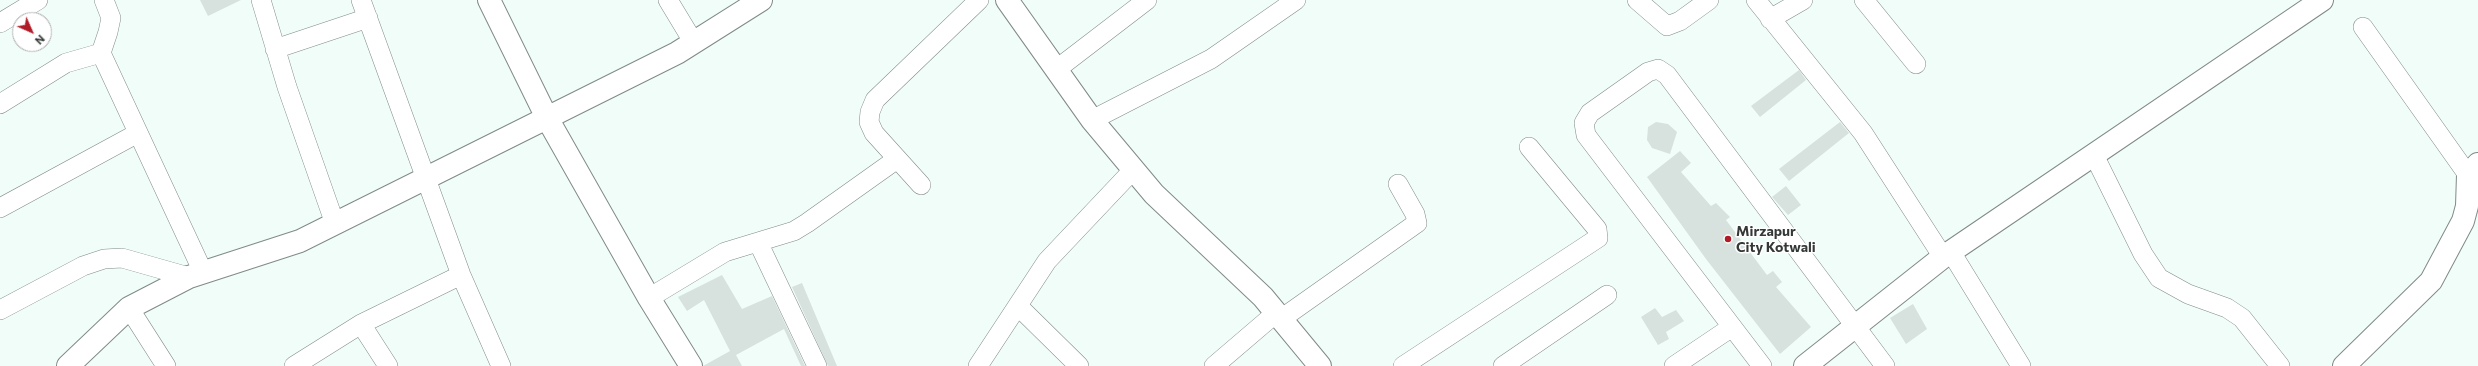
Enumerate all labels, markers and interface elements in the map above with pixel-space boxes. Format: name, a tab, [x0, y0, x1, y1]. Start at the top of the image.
north arrow	[12, 12, 52, 52]
text: N	[33, 33, 48, 48]
place label: Mirzapur City Kotwali	[1736, 223, 1816, 256]
marker: Mirzapur City Kotwali	[1723, 234, 1733, 244]

